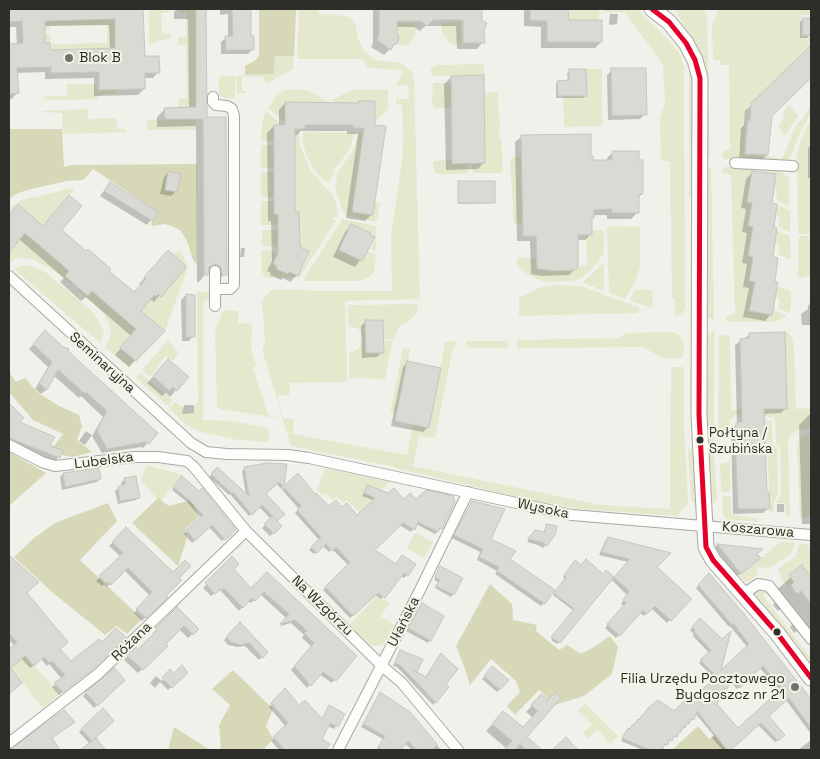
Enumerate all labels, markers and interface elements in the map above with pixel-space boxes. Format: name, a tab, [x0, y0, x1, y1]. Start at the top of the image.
place label: Blok B	[79, 50, 121, 66]
marker: Blok B	[63, 52, 75, 64]
street label: Seminaryjna	[66, 329, 138, 397]
place label: Połtyna / Szubińska	[709, 425, 772, 456]
marker: Połtyna / Szubińska	[695, 435, 705, 445]
street label: Lubelska	[73, 449, 135, 473]
street label: Wysoka	[516, 495, 570, 523]
street label: Koszarowa	[721, 518, 795, 542]
street label: Na Wzgórzu	[288, 573, 356, 639]
street label: Ułańska	[384, 594, 424, 650]
street label: Różana	[108, 619, 156, 665]
unlabelled marker	[772, 627, 782, 637]
place label: Filia Urzędu Pocztowego Bydgoszcz nr 21	[620, 671, 785, 704]
marker: Filia Urzędu Pocztowego Bydgoszcz nr 21	[789, 681, 801, 693]

